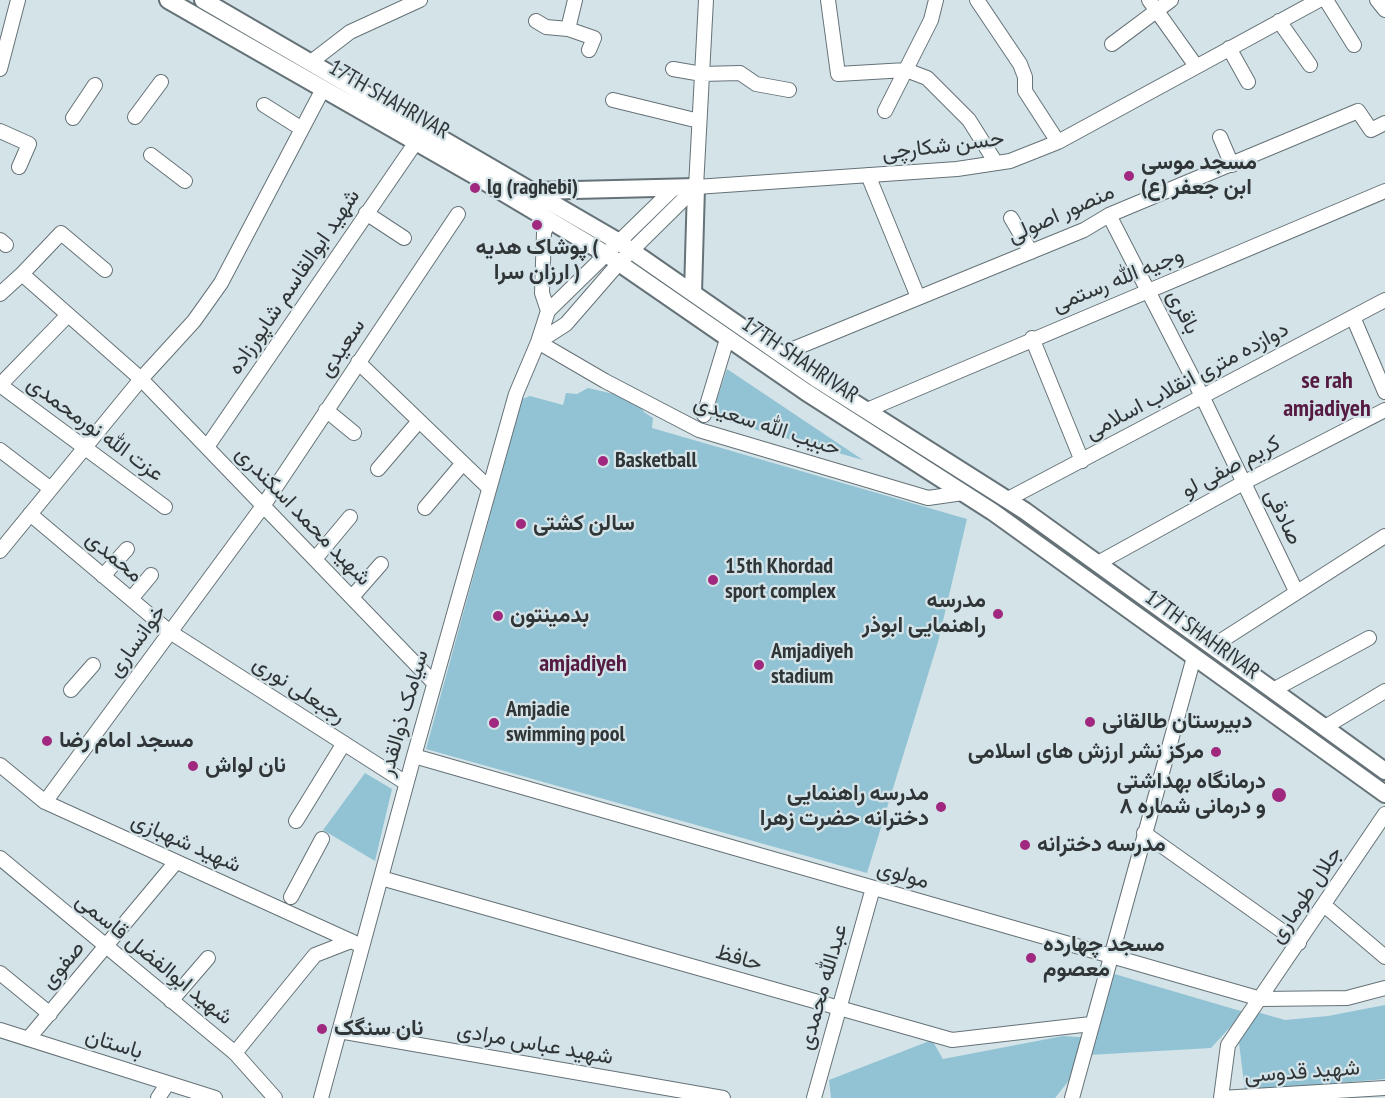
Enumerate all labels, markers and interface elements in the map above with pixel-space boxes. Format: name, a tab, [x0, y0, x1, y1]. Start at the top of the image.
street label: 17TH SHAHRIVAR	[324, 55, 454, 145]
street label: حسن شکارچی	[880, 125, 1006, 167]
place label: مسجد موسی ابن جعفر (ع)	[1141, 150, 1257, 202]
marker: مسجد موسی ابن جعفر (ع)	[1122, 169, 1136, 183]
place label: lg (raghebi)	[487, 175, 578, 201]
street label: منصور اصولی	[1004, 179, 1118, 249]
marker: lg (raghebi)	[468, 181, 482, 195]
street label: شهید ابوالقاسم شاپورزاده	[222, 184, 366, 380]
marker: پوشاک هدیه ( ارزان سرا )	[530, 218, 544, 232]
place label: پوشاک هدیه ( ارزان سرا )	[476, 235, 598, 286]
street label: وجیه الله رستمی	[1049, 242, 1187, 318]
street label: باقری	[1161, 285, 1205, 339]
street label: 17TH SHAHRIVAR	[736, 311, 864, 409]
street label: سعیدی	[313, 314, 371, 382]
street label: دوازده متری انقلاب اسلامی	[1081, 316, 1293, 446]
district label: se rah amjadiyeh	[1283, 367, 1371, 423]
street label: عزت الله نورمحمدی	[21, 370, 169, 488]
street label: حبیب الله سعیدی	[690, 390, 844, 462]
street label: کریم صفی لو	[1177, 430, 1285, 504]
street label: شهید محمد اسکندری	[230, 441, 376, 591]
place label: Basketball	[615, 448, 697, 474]
marker: Basketball	[596, 454, 610, 468]
street label: صادقی	[1258, 485, 1308, 549]
place label: سالن کشتی	[533, 511, 635, 537]
marker: سالن کشتی	[514, 517, 528, 531]
street label: محمدی	[80, 525, 148, 589]
place label: 15th Khordad sport complex	[725, 554, 836, 606]
marker: 15th Khordad sport complex	[706, 573, 720, 587]
street label: 17TH SHAHRIVAR	[1139, 585, 1265, 685]
place label: مدرسه راهنمایی ابوذر	[862, 588, 986, 640]
street label: خوانساری	[102, 600, 172, 682]
place label: بدمینتون	[510, 603, 589, 629]
marker: مدرسه راهنمایی ابوذر	[991, 607, 1005, 621]
marker: بدمینتون	[491, 609, 505, 623]
place label: Amjadiyeh stadium	[771, 639, 853, 690]
street label: سیامک ذوالقدر	[373, 647, 435, 779]
street label: رجبعلی نوری	[247, 650, 351, 730]
district label: amjadiyeh	[539, 650, 627, 678]
marker: Amjadiyeh stadium	[752, 658, 766, 672]
place label: Amjadie swimming pool	[506, 697, 625, 748]
place label: دبیرستان طالقانی	[1102, 709, 1252, 735]
marker: دبیرستان طالقانی	[1083, 715, 1097, 729]
marker: Amjadie swimming pool	[487, 716, 501, 730]
place label: مسجد امام رضا	[59, 728, 194, 754]
marker: مسجد امام رضا	[40, 734, 54, 748]
place label: مرکز نشر ارزش های اسلامی	[968, 739, 1204, 765]
marker: مرکز نشر ارزش های اسلامی	[1209, 745, 1223, 759]
place label: نان لواش	[205, 753, 286, 779]
marker: نان لواش	[186, 759, 200, 773]
place label: درمانگاه بهداشتی و درمانی شماره ۸	[1117, 769, 1266, 820]
place label: مدرسه راهنمایی دخترانه حضرت زهرا	[760, 781, 929, 832]
marker: درمانگاه بهداشتی و درمانی شماره ۸	[1270, 786, 1288, 804]
marker: مدرسه راهنمایی دخترانه حضرت زهرا	[934, 800, 948, 814]
street label: شهید شهبازی	[127, 807, 245, 879]
place label: مدرسه دخترانه	[1037, 832, 1166, 858]
marker: مدرسه دخترانه	[1018, 838, 1032, 852]
street label: جلال طوماری	[1264, 841, 1348, 949]
street label: مولوی	[874, 855, 932, 895]
street label: شهید ابوالفضل قاسمی	[70, 887, 238, 1031]
street label: عبدالله محمدی	[792, 921, 854, 1053]
place label: مسجد چهارده معصوم	[1043, 932, 1165, 984]
street label: صفوی	[35, 936, 91, 994]
street label: حافظ	[713, 939, 765, 977]
marker: مسجد چهارده معصوم	[1024, 951, 1038, 965]
place label: نان سنگک	[334, 1016, 424, 1042]
street label: شهید عباس مرادی	[455, 1017, 615, 1071]
marker: نان سنگک	[315, 1022, 329, 1036]
street label: باستان	[82, 1023, 146, 1065]
street label: شهید قدوسی	[1243, 1055, 1361, 1089]

